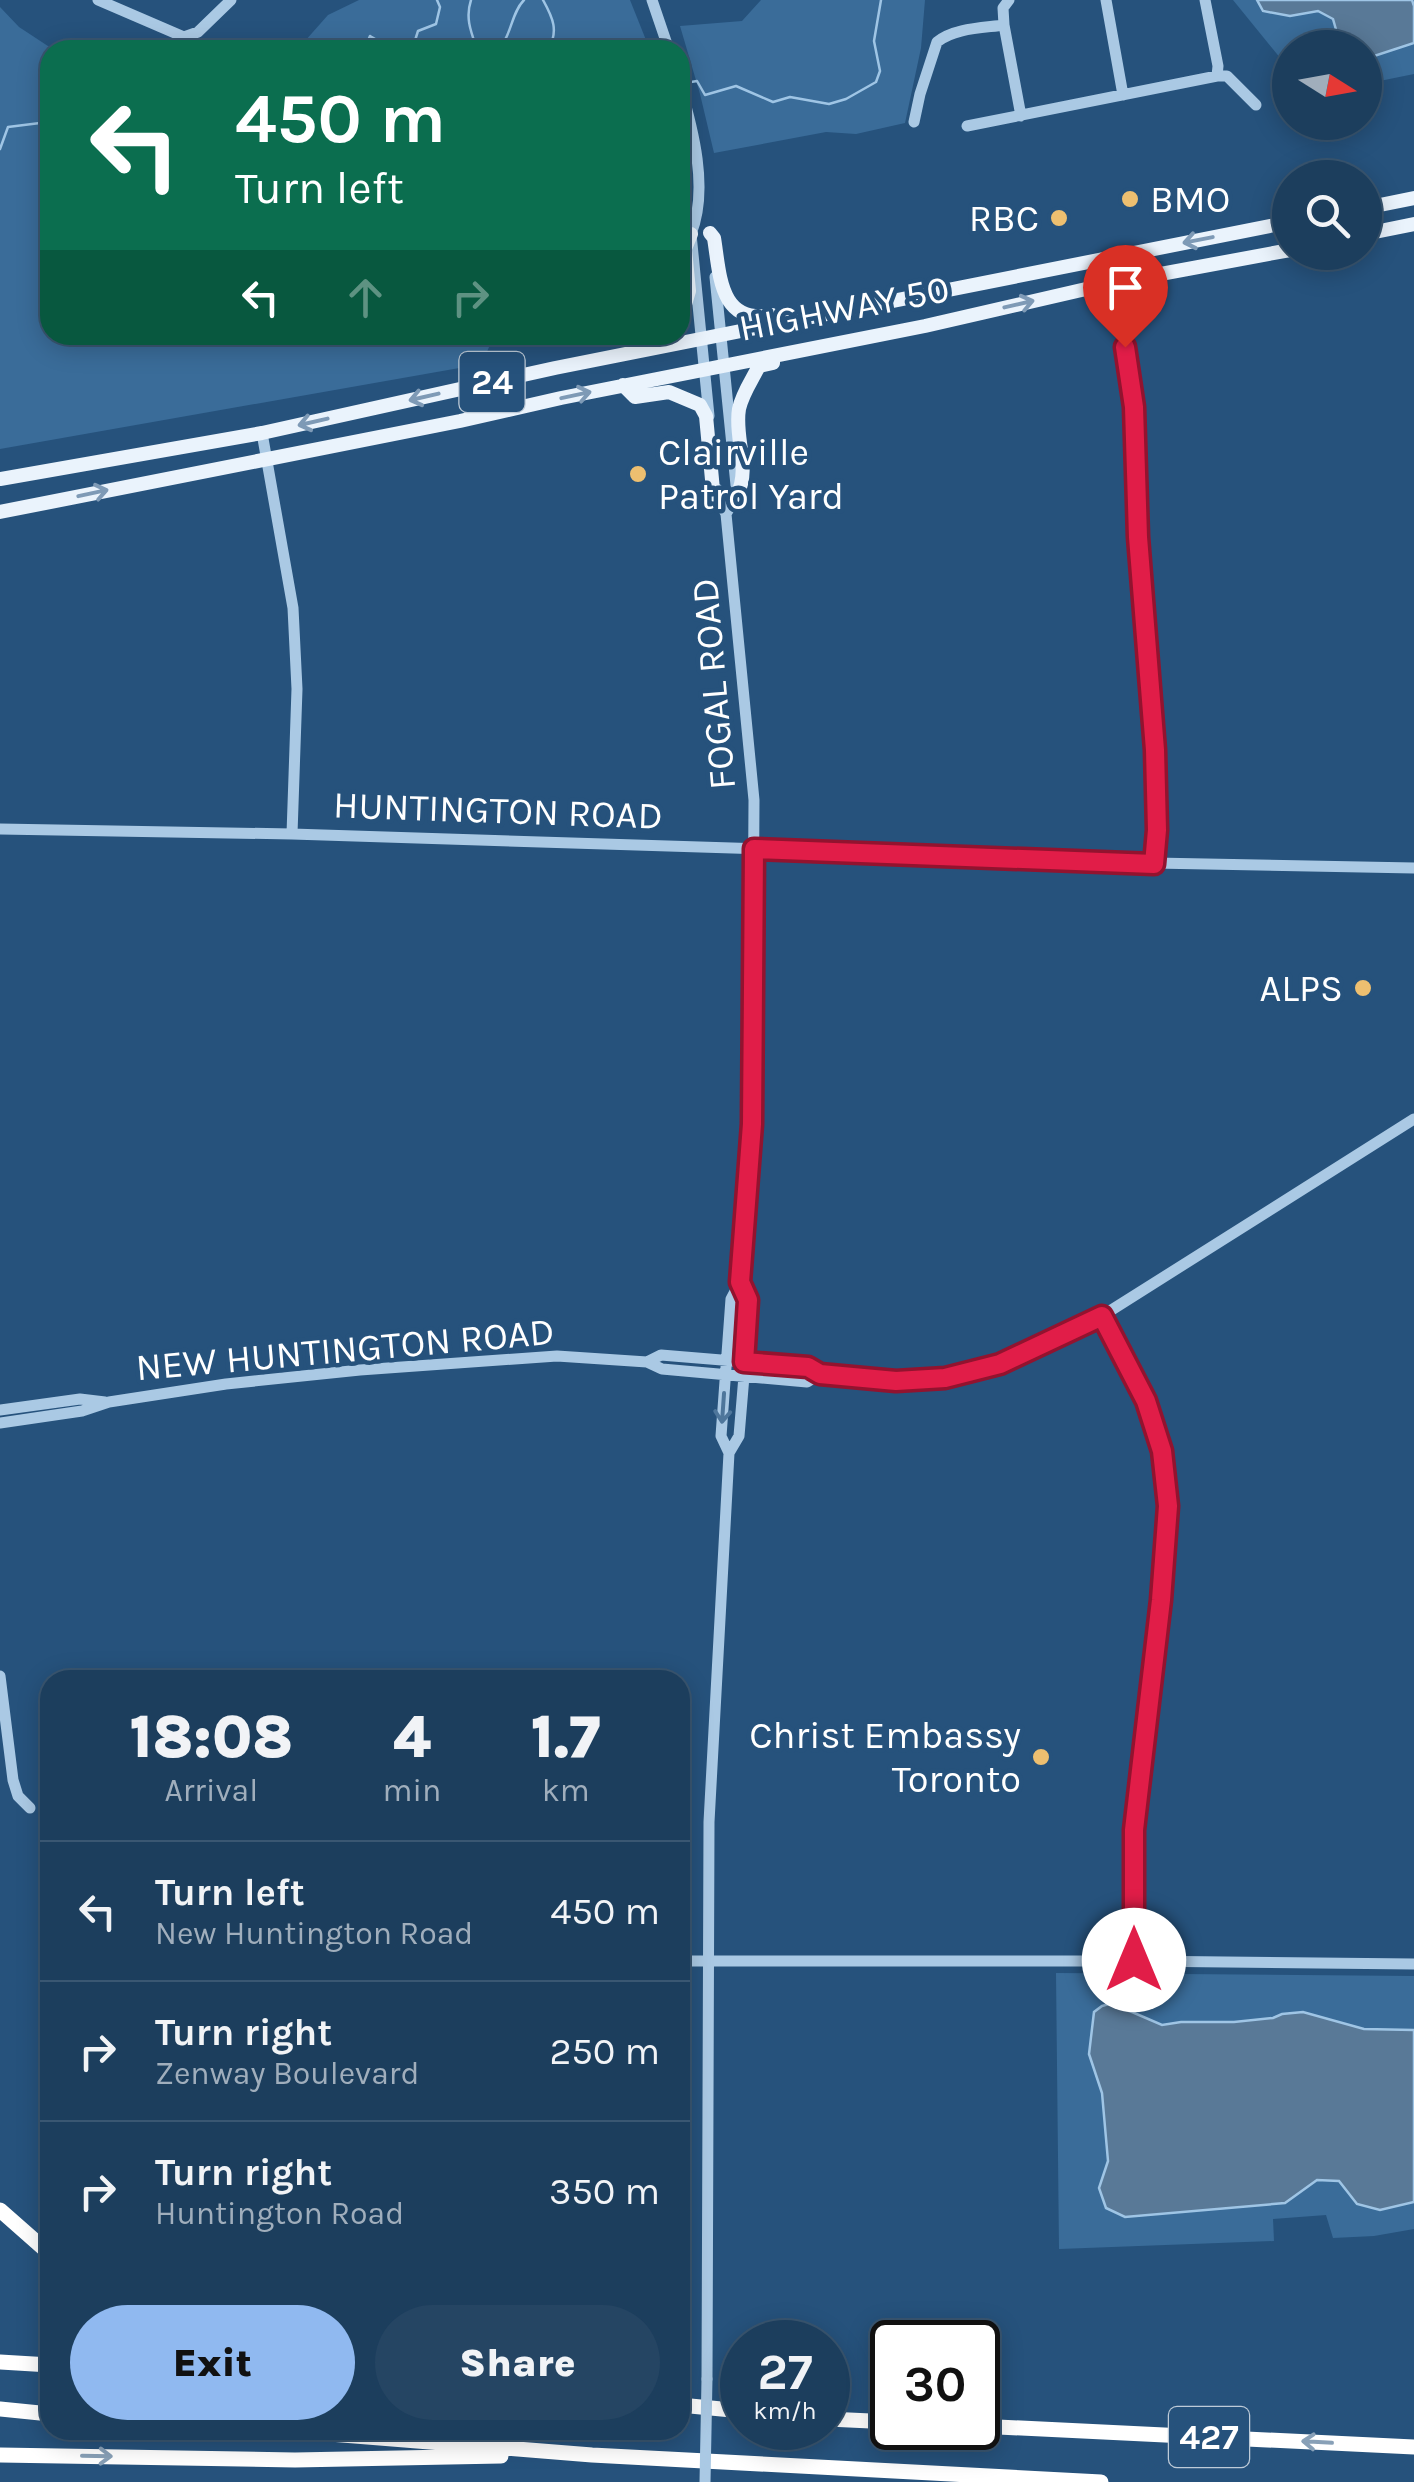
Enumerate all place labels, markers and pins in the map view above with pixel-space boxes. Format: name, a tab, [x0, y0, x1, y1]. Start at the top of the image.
place label: BMO	[1150, 177, 1230, 222]
marker: BMO	[1119, 188, 1141, 210]
place label: RBC	[969, 196, 1039, 241]
marker: RBC	[1048, 207, 1070, 229]
pin	[1083, 245, 1168, 348]
place label: Clairville Patrol Yard	[658, 430, 844, 519]
marker: Clairville Patrol Yard	[627, 463, 649, 485]
place label: ALPS	[1259, 966, 1343, 1011]
marker: ALPS	[1352, 977, 1374, 999]
place label: Christ Embassy Toronto	[749, 1713, 1021, 1802]
marker: Christ Embassy Toronto	[1030, 1746, 1052, 1768]

